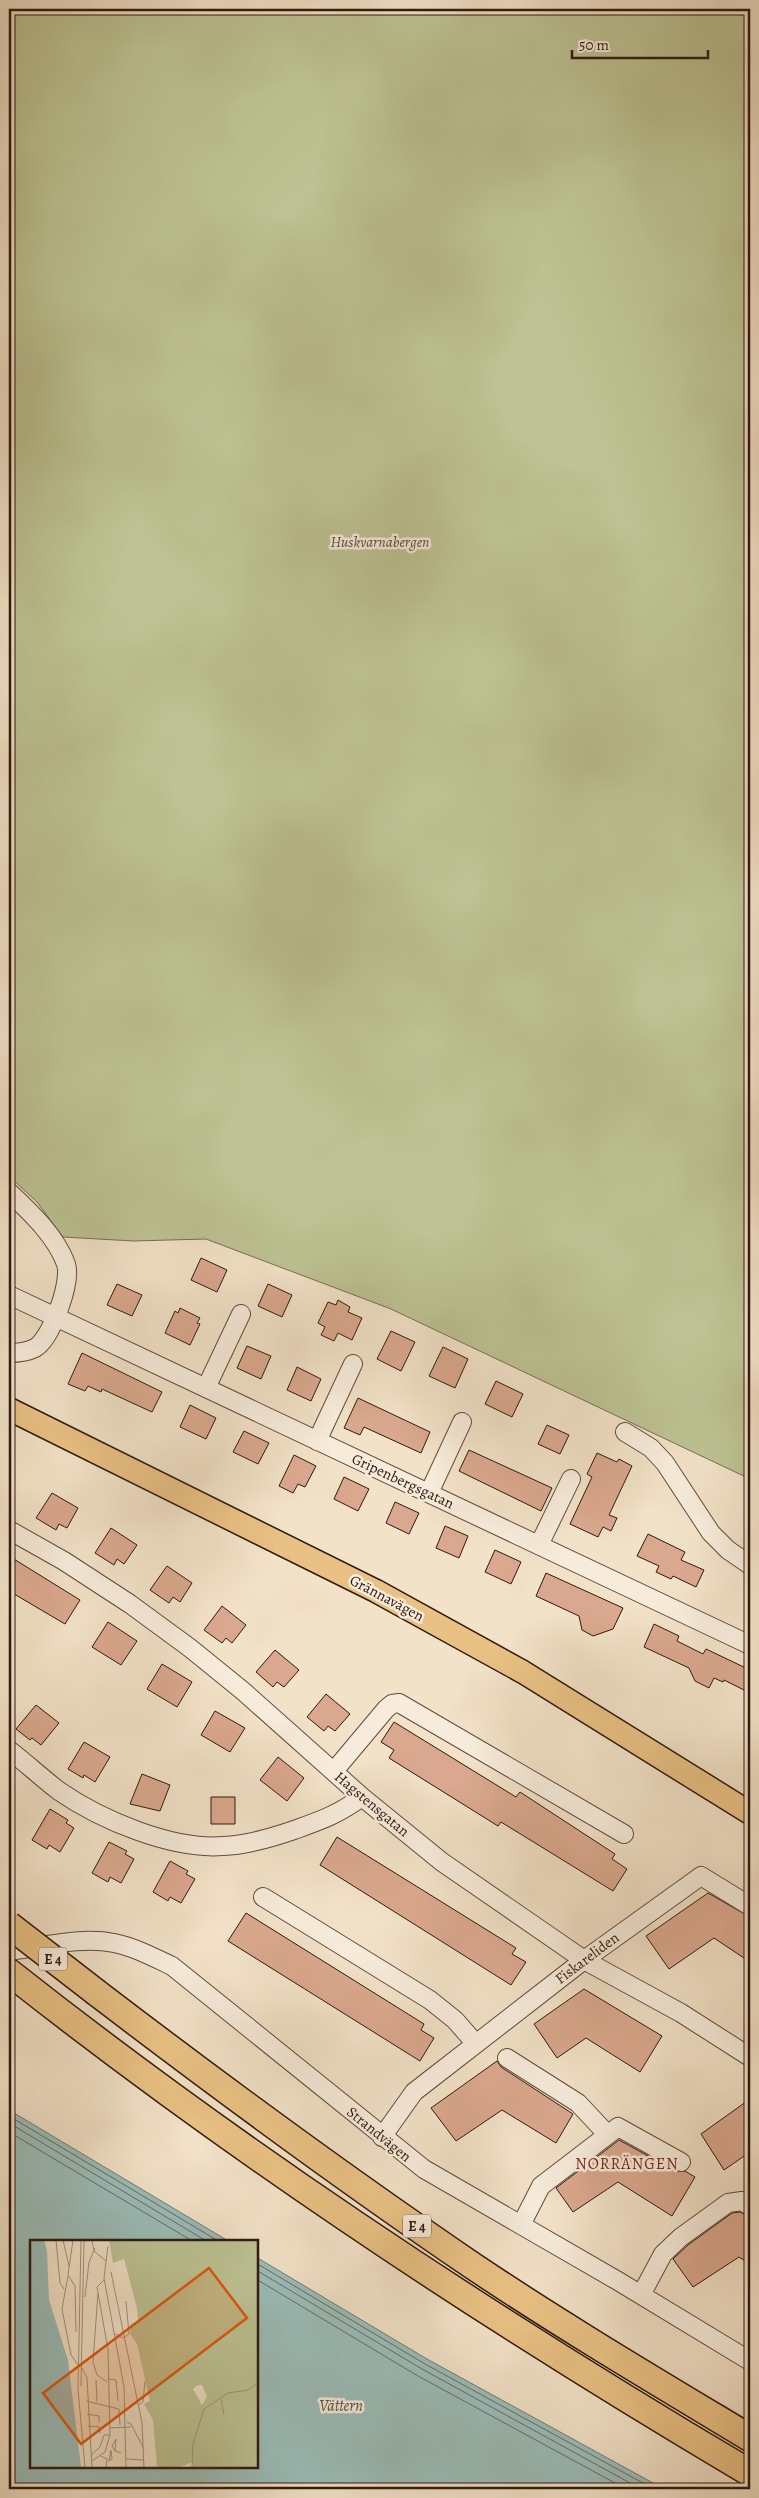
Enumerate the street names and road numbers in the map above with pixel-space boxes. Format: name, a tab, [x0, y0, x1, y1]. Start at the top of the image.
street label: Gripenbergsgatan	[349, 1449, 457, 1513]
street label: Grännavägen	[346, 1570, 428, 1626]
street label: Hagstensgatan	[330, 1767, 414, 1841]
street label: Fiskareliden	[551, 1927, 623, 1989]
road number: E 4	[39, 1948, 67, 1970]
street label: Strandvägen	[343, 2102, 415, 2166]
road number: E 4	[403, 2214, 431, 2238]

